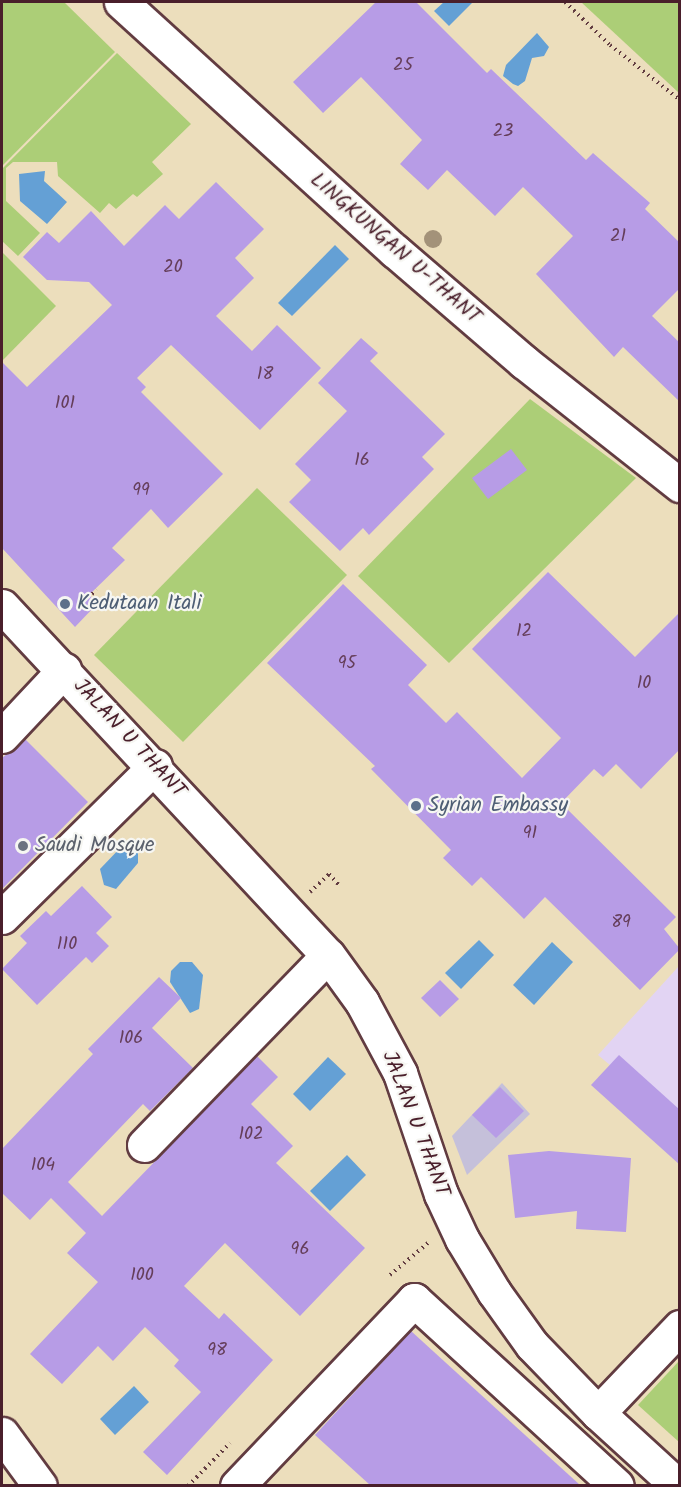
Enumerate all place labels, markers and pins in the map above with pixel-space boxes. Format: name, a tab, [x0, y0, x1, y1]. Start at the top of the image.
place label: Kedutaan Itali	[77, 591, 202, 617]
marker: Kedutaan Itali	[58, 597, 72, 611]
place label: Syrian Embassy	[428, 793, 568, 819]
marker: Syrian Embassy	[409, 799, 423, 813]
place label: Saudi Mosque	[35, 833, 155, 859]
marker: Saudi Mosque	[16, 839, 30, 853]

